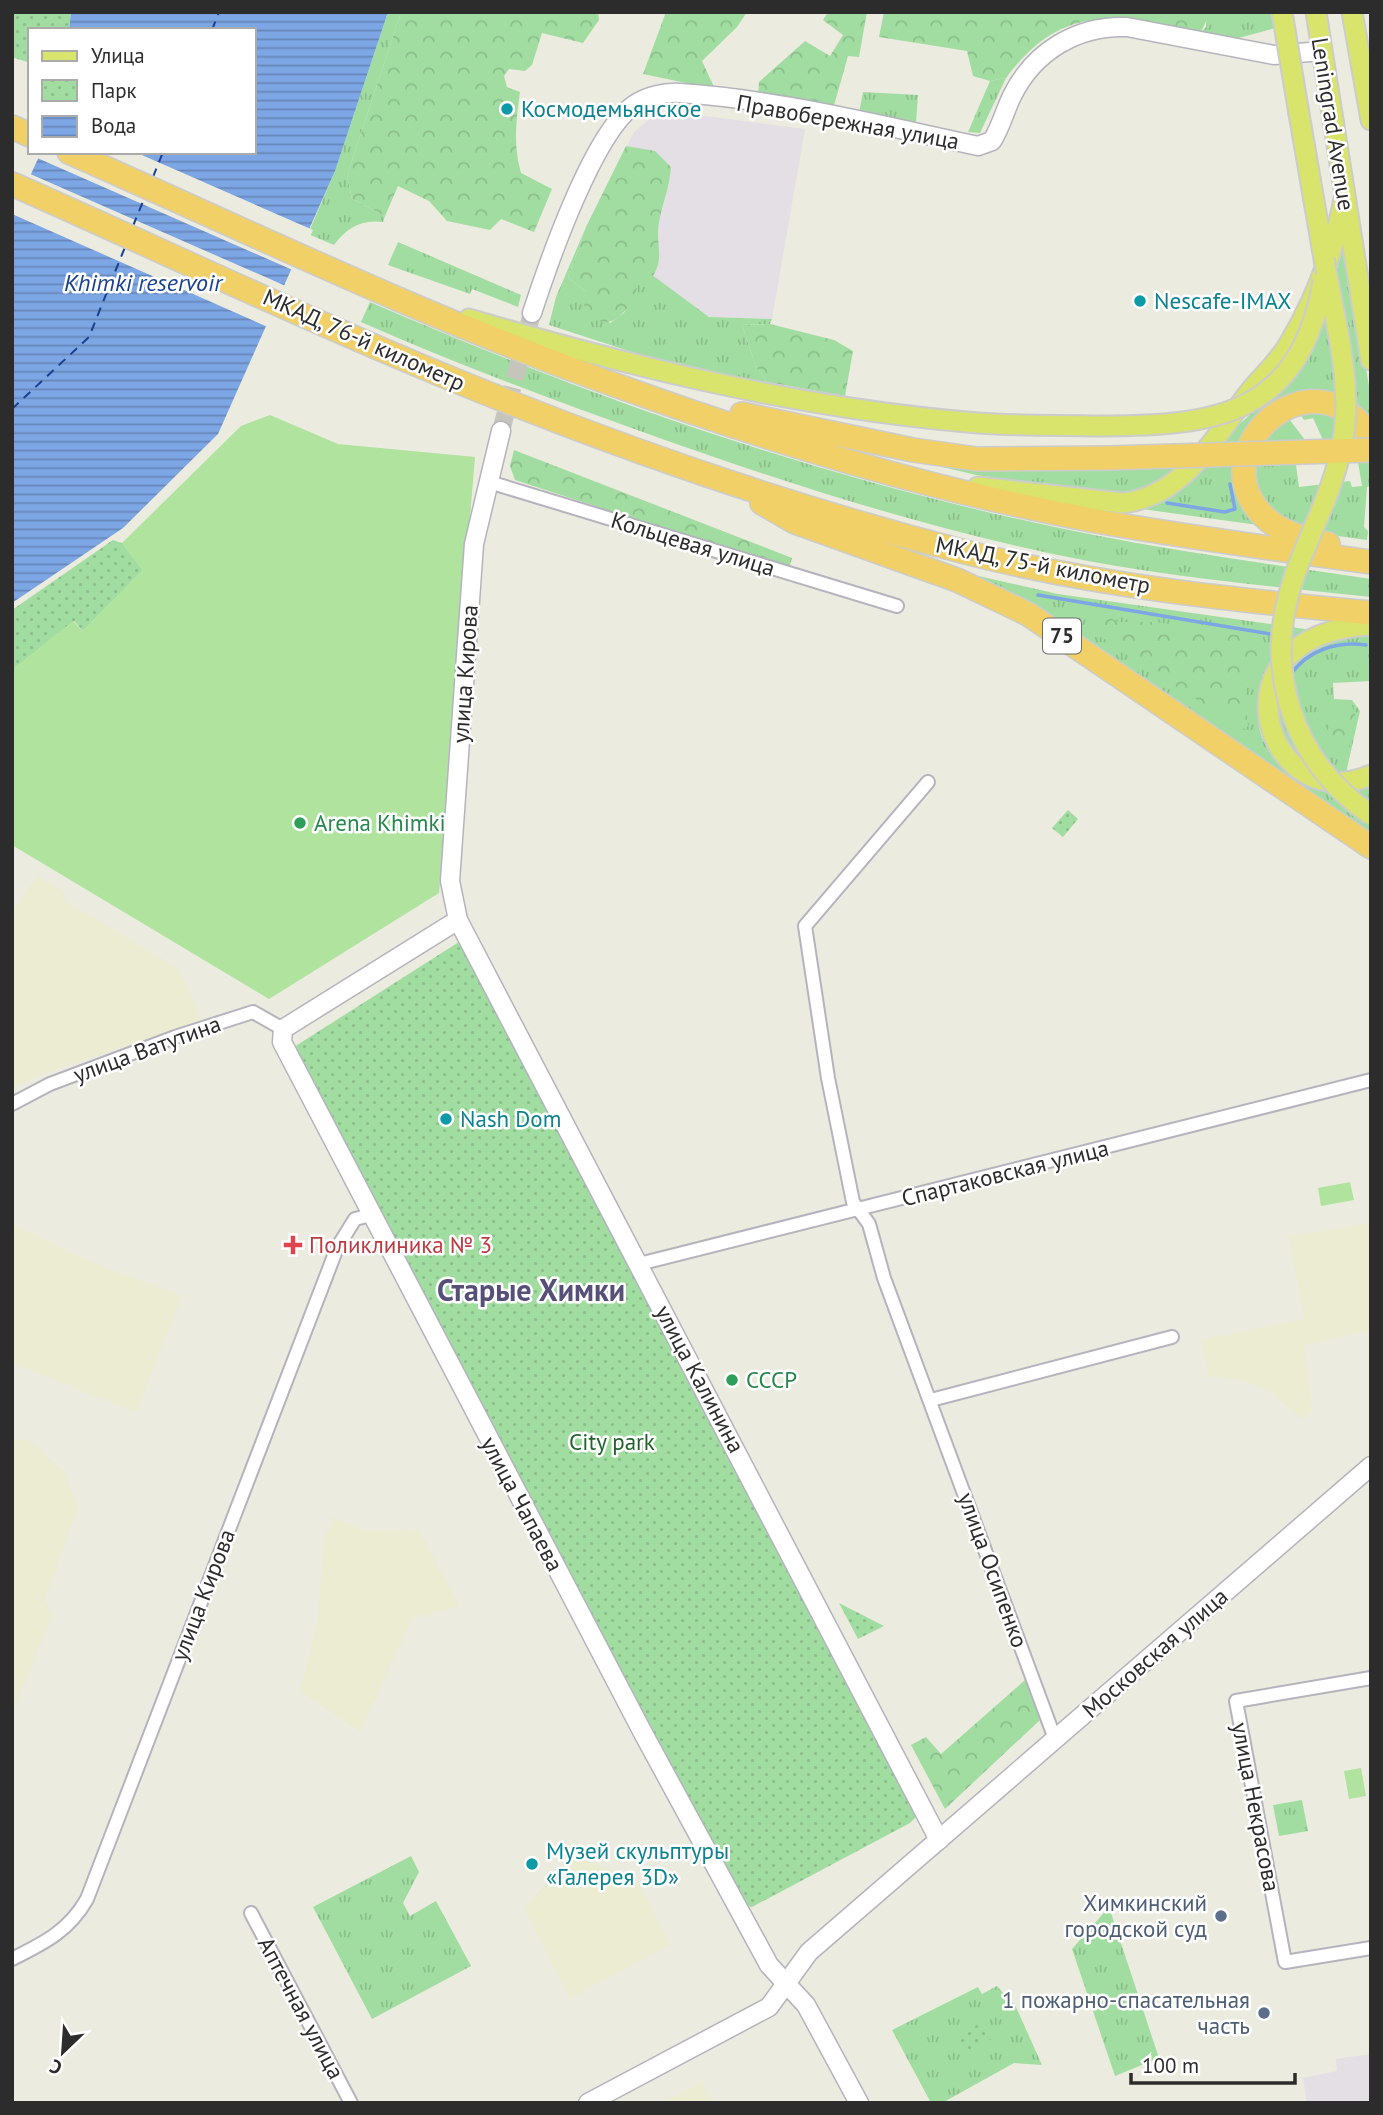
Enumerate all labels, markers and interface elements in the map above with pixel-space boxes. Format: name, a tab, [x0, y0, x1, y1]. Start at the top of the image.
legend	[28, 28, 256, 154]
street label: Leningrad Avenue	[1306, 35, 1361, 212]
text: Улица	[91, 42, 145, 69]
text: Парк	[91, 77, 137, 104]
street label: Правобережная улица	[735, 88, 962, 155]
place label: Космодемьянское	[521, 94, 701, 123]
marker: Космодемьянское	[499, 101, 515, 117]
text: Вода	[91, 112, 136, 139]
water label: Khimki reservoir	[64, 267, 224, 298]
street label: МКАД, 76-й километр	[259, 282, 470, 397]
place label: Nescafe-IMAX	[1154, 286, 1292, 315]
marker: Nescafe-IMAX	[1132, 293, 1148, 309]
street label: Кольцевая улица	[608, 505, 779, 582]
street label: МКАД, 75-й километр	[933, 529, 1153, 600]
street label: улица Кирова	[445, 604, 484, 744]
road number: 75	[1043, 618, 1081, 654]
place label: Arena Khimki	[314, 808, 446, 837]
marker: Arena Khimki	[292, 815, 308, 831]
street label: улица Ватутина	[69, 1008, 225, 1089]
place label: Nash Dom	[460, 1104, 561, 1133]
marker: Nash Dom	[438, 1111, 454, 1127]
street label: Спартаковская улица	[898, 1133, 1111, 1212]
place label: Поликлиника № 3	[309, 1230, 492, 1259]
marker: Поликлиника № 3	[283, 1235, 303, 1255]
district label: Старые Химки	[437, 1270, 625, 1309]
street label: улица Калинина	[649, 1300, 752, 1458]
place label: СССР	[746, 1365, 797, 1394]
marker: СССР	[724, 1372, 740, 1388]
park label: City park	[569, 1427, 655, 1456]
street label: улица Чапаева	[475, 1431, 570, 1576]
street label: улица Осипенко	[952, 1488, 1035, 1651]
street label: улица Кирова	[164, 1525, 241, 1665]
street label: Московская улица	[1076, 1581, 1234, 1724]
street label: улица Некрасова	[1226, 1720, 1287, 1894]
place label: Музей скульптуры «Галерея 3D»	[546, 1836, 729, 1891]
marker: Музей скульптуры «Галерея 3D»	[524, 1856, 540, 1872]
place label: Химкинский городской суд	[1064, 1888, 1207, 1943]
marker: Химкинский городской суд	[1213, 1908, 1229, 1924]
street label: Аптечная улица	[252, 1932, 351, 2084]
place label: 1 пожарно-спасательная часть	[1002, 1985, 1250, 2040]
marker: 1 пожарно-спасательная часть	[1256, 2005, 1272, 2021]
north arrow	[28, 2017, 98, 2087]
scale bar	[1131, 2042, 1296, 2086]
text: 100 m	[1142, 2052, 1199, 2079]
text: С	[46, 2054, 66, 2081]

